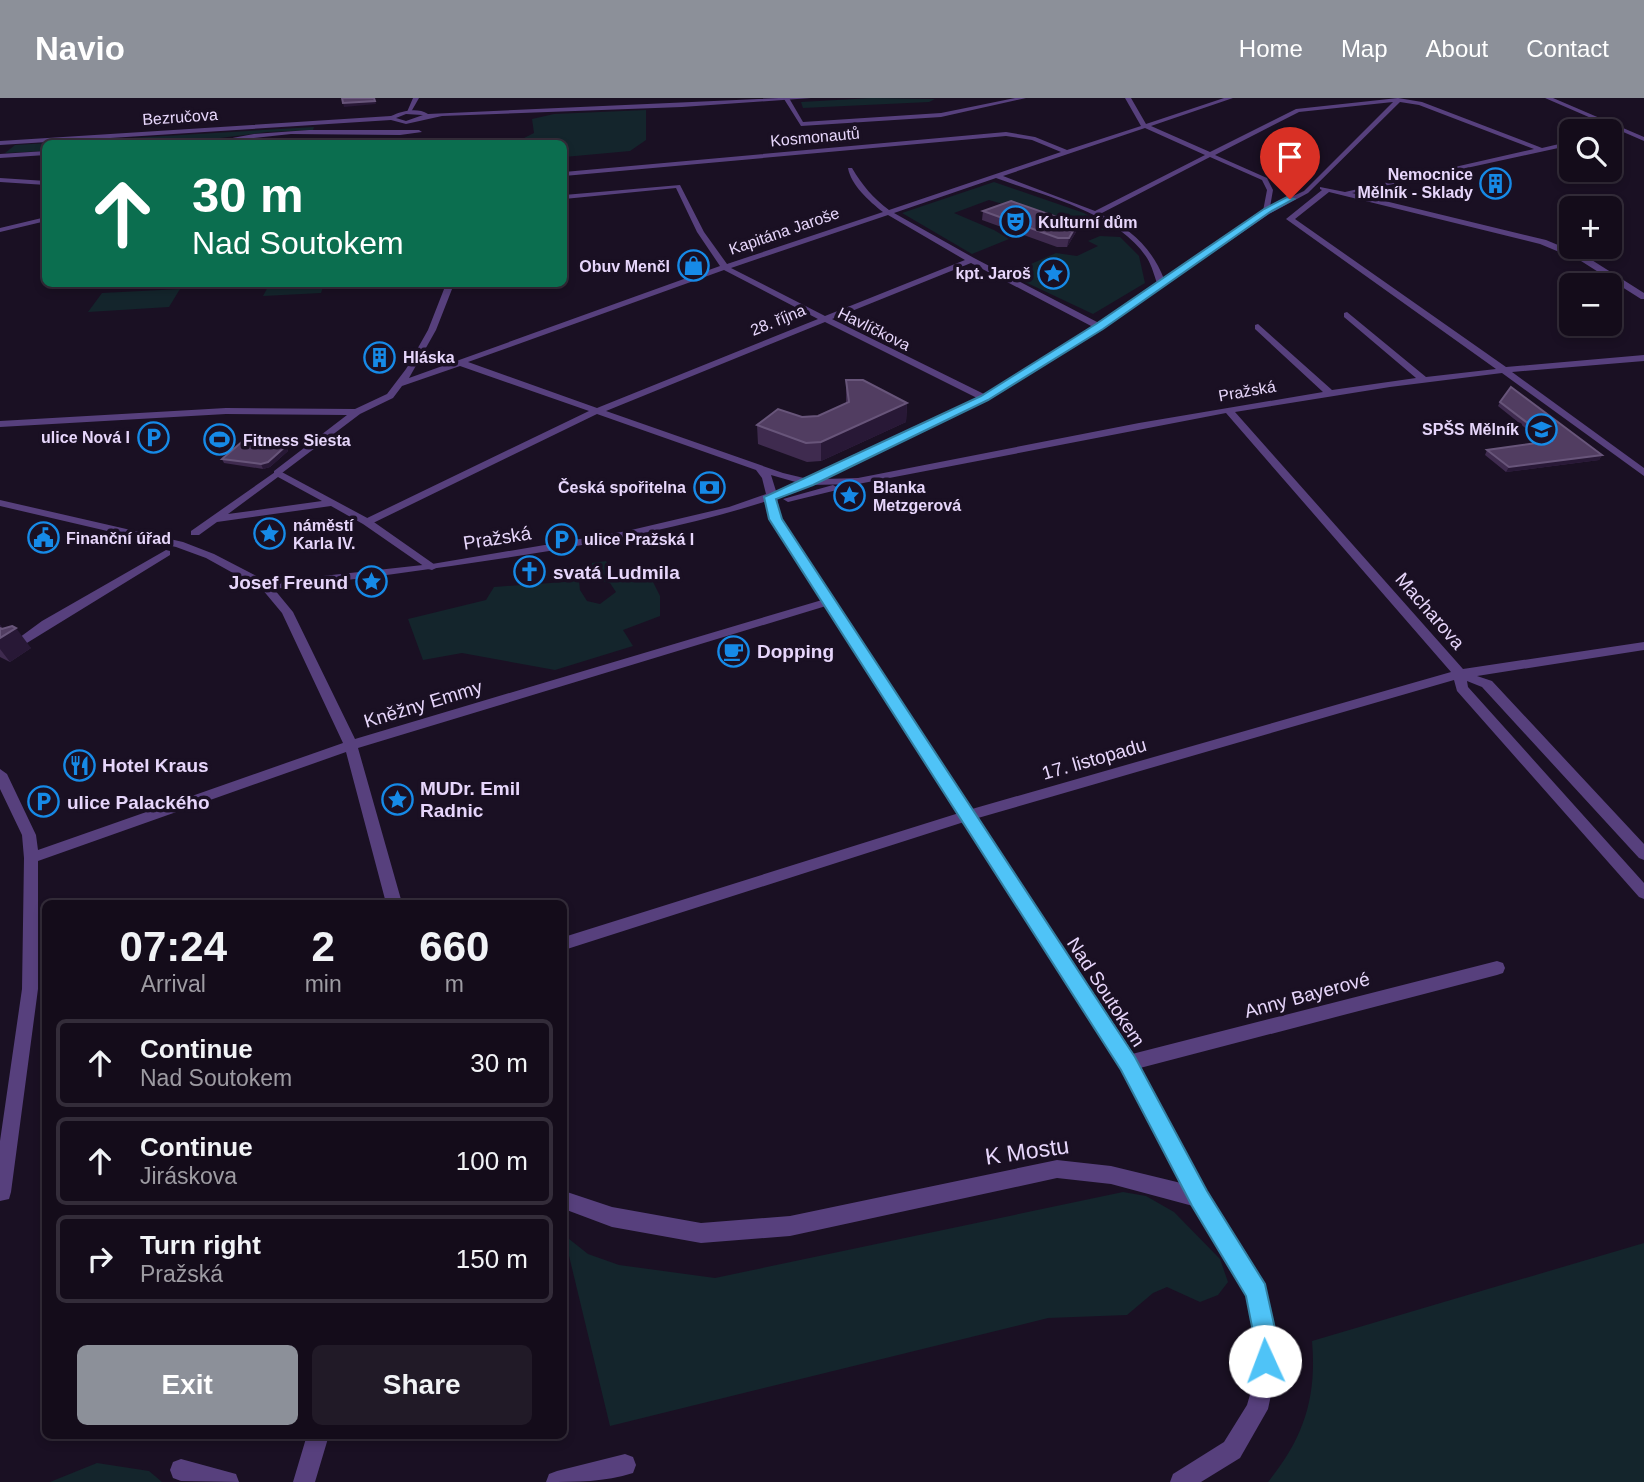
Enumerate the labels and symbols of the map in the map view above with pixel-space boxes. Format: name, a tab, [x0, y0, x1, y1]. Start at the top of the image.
street label: Bezručova	[142, 106, 218, 128]
street label: Kosmonautů	[770, 125, 860, 149]
pin	[1260, 127, 1320, 199]
place label: Nemocnice Mělník - Sklady	[1357, 166, 1473, 201]
building icon: Nemocnice Mělník - Sklady	[1479, 166, 1513, 200]
street label: Kapitána Jaroše	[727, 204, 842, 258]
theatre icon: Kulturní dům	[998, 205, 1032, 239]
place label: Kulturní dům	[1038, 214, 1138, 231]
shop icon: Obuv Menčl	[676, 249, 710, 283]
place icon: kpt. Jaroš	[1037, 256, 1071, 290]
place label: Obuv Menčl	[579, 258, 670, 275]
place label: kpt. Jaroš	[955, 265, 1031, 282]
street label: 28. října	[748, 301, 808, 339]
street label: Havlíčkova	[835, 304, 913, 354]
building icon: Hláska	[363, 340, 397, 374]
place label: Hláska	[403, 349, 455, 366]
street label: Pražská	[1217, 378, 1277, 404]
school or university icon: SPŠS Mělník	[1525, 412, 1559, 446]
parking icon: ulice Nová I	[136, 420, 170, 454]
place label: SPŠS Mělník	[1422, 420, 1519, 438]
sports icon: Fitness Siesta	[203, 423, 237, 457]
place label: ulice Nová I	[41, 429, 130, 446]
place label: Fitness Siesta	[243, 432, 351, 449]
bank icon: Česká spořitelna	[692, 470, 726, 504]
place label: Česká spořitelna	[558, 478, 686, 496]
place icon: Blanka Metzgerová	[833, 479, 867, 513]
place label: Blanka Metzgerová	[873, 479, 961, 514]
place icon: náměstí Karla IV.	[253, 517, 287, 551]
place label: náměstí Karla IV.	[293, 517, 356, 552]
public building icon: Finanční úřad	[26, 521, 60, 555]
street label: Pražská	[461, 522, 533, 554]
parking icon: ulice Pražská I	[544, 522, 578, 556]
place label: Finanční úřad	[66, 530, 171, 547]
place label: ulice Pražská I	[584, 531, 694, 548]
church icon: svatá Ludmila	[513, 555, 547, 589]
place label: svatá Ludmila	[553, 562, 680, 583]
place icon: Josef Freund	[354, 565, 388, 599]
street label: Macharova	[1391, 569, 1469, 654]
place label: Josef Freund	[229, 572, 348, 593]
cafe icon: Dopping	[717, 634, 751, 668]
place label: Dopping	[757, 641, 834, 662]
street label: Kněžny Emmy	[361, 676, 485, 732]
street label: 17. listopadu	[1039, 734, 1149, 784]
restaurant icon: Hotel Kraus	[62, 748, 96, 782]
place label: Hotel Kraus	[102, 755, 209, 776]
place label: MUDr. Emil Radnic	[420, 778, 520, 821]
place icon: MUDr. Emil Radnic	[380, 782, 414, 816]
parking icon: ulice Palackého	[27, 785, 61, 819]
place label: ulice Palackého	[67, 792, 210, 813]
street label: Nad Soutokem	[1063, 934, 1149, 1050]
street label: Anny Bayerové	[1242, 968, 1372, 1022]
street label: K Mostu	[983, 1132, 1071, 1170]
position arrow	[1228, 1324, 1302, 1398]

